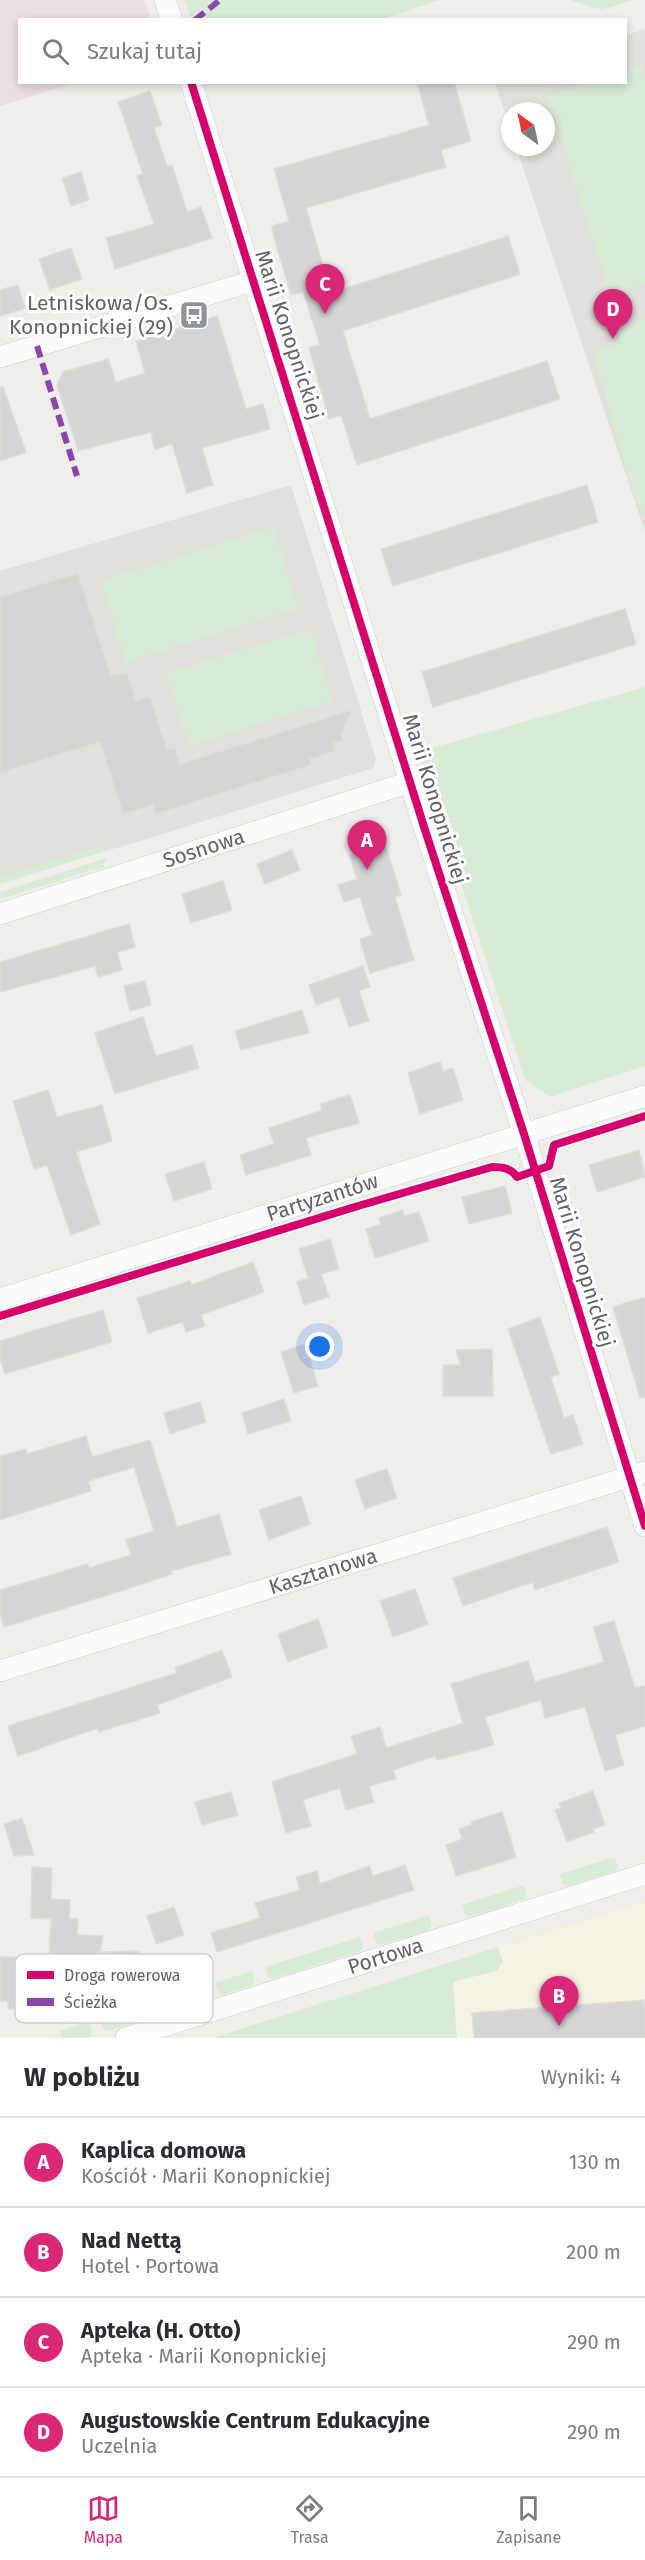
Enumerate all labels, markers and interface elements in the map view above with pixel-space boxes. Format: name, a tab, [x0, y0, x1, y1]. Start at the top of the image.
search box	[18, 18, 627, 84]
icon: search	[39, 35, 72, 68]
text: Szukaj tutaj	[87, 38, 202, 65]
north arrow	[501, 102, 555, 156]
street label: Marii Konopnickiej	[249, 247, 329, 423]
pin: C	[306, 264, 344, 314]
place label: Letniskowa/Os. Konopnickiej (29)	[9, 290, 173, 340]
pin: D	[594, 290, 632, 339]
bus stop icon: Letniskowa/Os. Konopnickiej (29)	[178, 299, 210, 331]
street label: Marii Konopnickiej	[397, 711, 473, 887]
pin: A	[348, 820, 386, 870]
street label: Sosnowa	[160, 823, 248, 874]
street label: Partyzantów	[263, 1168, 381, 1227]
street label: Marii Konopnickiej	[544, 1174, 620, 1350]
your location	[305, 1332, 334, 1361]
street label: Kasztanowa	[266, 1542, 380, 1600]
street label: Portowa	[344, 1932, 426, 1980]
legend	[15, 1954, 213, 2023]
text: Droga rowerowa	[64, 1966, 181, 1985]
pin: B	[540, 1976, 578, 2026]
text: Ścieżka	[64, 1992, 117, 2012]
text: W pobliżu	[24, 2062, 140, 2093]
text: Wyniki: 4	[541, 2065, 621, 2089]
text: Kaplica domowa	[81, 2137, 246, 2164]
text: A	[38, 2150, 49, 2174]
text: 130 m	[569, 2150, 621, 2174]
text: Kościół · Marii Konopnickiej	[81, 2164, 331, 2188]
text: Nad Nettą	[81, 2227, 182, 2254]
text: B	[37, 2240, 50, 2264]
text: 200 m	[566, 2240, 621, 2264]
text: Hotel · Portowa	[81, 2254, 219, 2278]
text: Apteka (H. Otto)	[81, 2317, 241, 2344]
text: C	[38, 2330, 49, 2354]
text: 290 m	[567, 2330, 621, 2354]
text: Apteka · Marii Konopnickiej	[81, 2344, 327, 2368]
text: Augustowskie Centrum Edukacyjne	[81, 2407, 430, 2434]
text: D	[37, 2420, 50, 2444]
text: 290 m	[567, 2420, 621, 2444]
text: Uczelnia	[81, 2434, 157, 2458]
tab: Mapa	[84, 2492, 123, 2547]
tab: Trasa	[291, 2492, 329, 2547]
tab: Zapisane	[496, 2492, 561, 2547]

